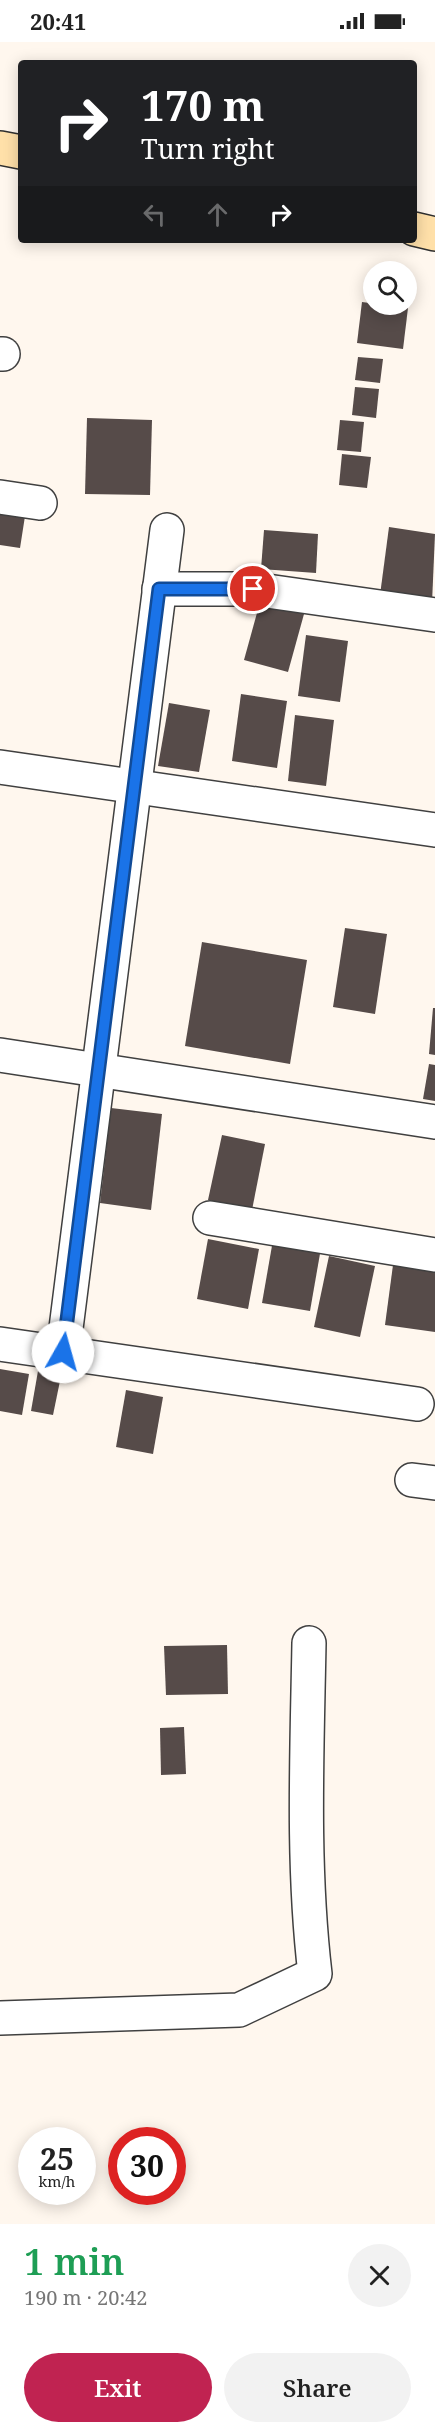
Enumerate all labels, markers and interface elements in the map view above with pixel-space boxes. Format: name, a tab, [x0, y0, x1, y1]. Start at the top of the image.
text: 20:41	[30, 6, 86, 36]
text: 170 m	[141, 76, 265, 133]
icon: right	[42, 84, 120, 162]
text: Turn right	[141, 130, 274, 167]
icon: left	[138, 198, 171, 231]
icon: ahead	[201, 198, 234, 231]
icon: right	[264, 198, 297, 231]
map controls	[363, 261, 417, 315]
button: search	[363, 261, 417, 315]
pin	[227, 563, 278, 614]
icon: arrive	[236, 572, 269, 605]
position arrow	[31, 1320, 95, 1384]
speed limit sign: 30	[108, 2127, 186, 2205]
text: 25	[40, 2138, 74, 2179]
text: km/h	[39, 2171, 75, 2191]
text: 1 min	[24, 2237, 125, 2286]
button: close	[348, 2244, 411, 2307]
text: 190 m · 20:42	[24, 2284, 147, 2311]
button: Exit	[24, 2353, 212, 2422]
button: Share	[224, 2353, 411, 2422]

